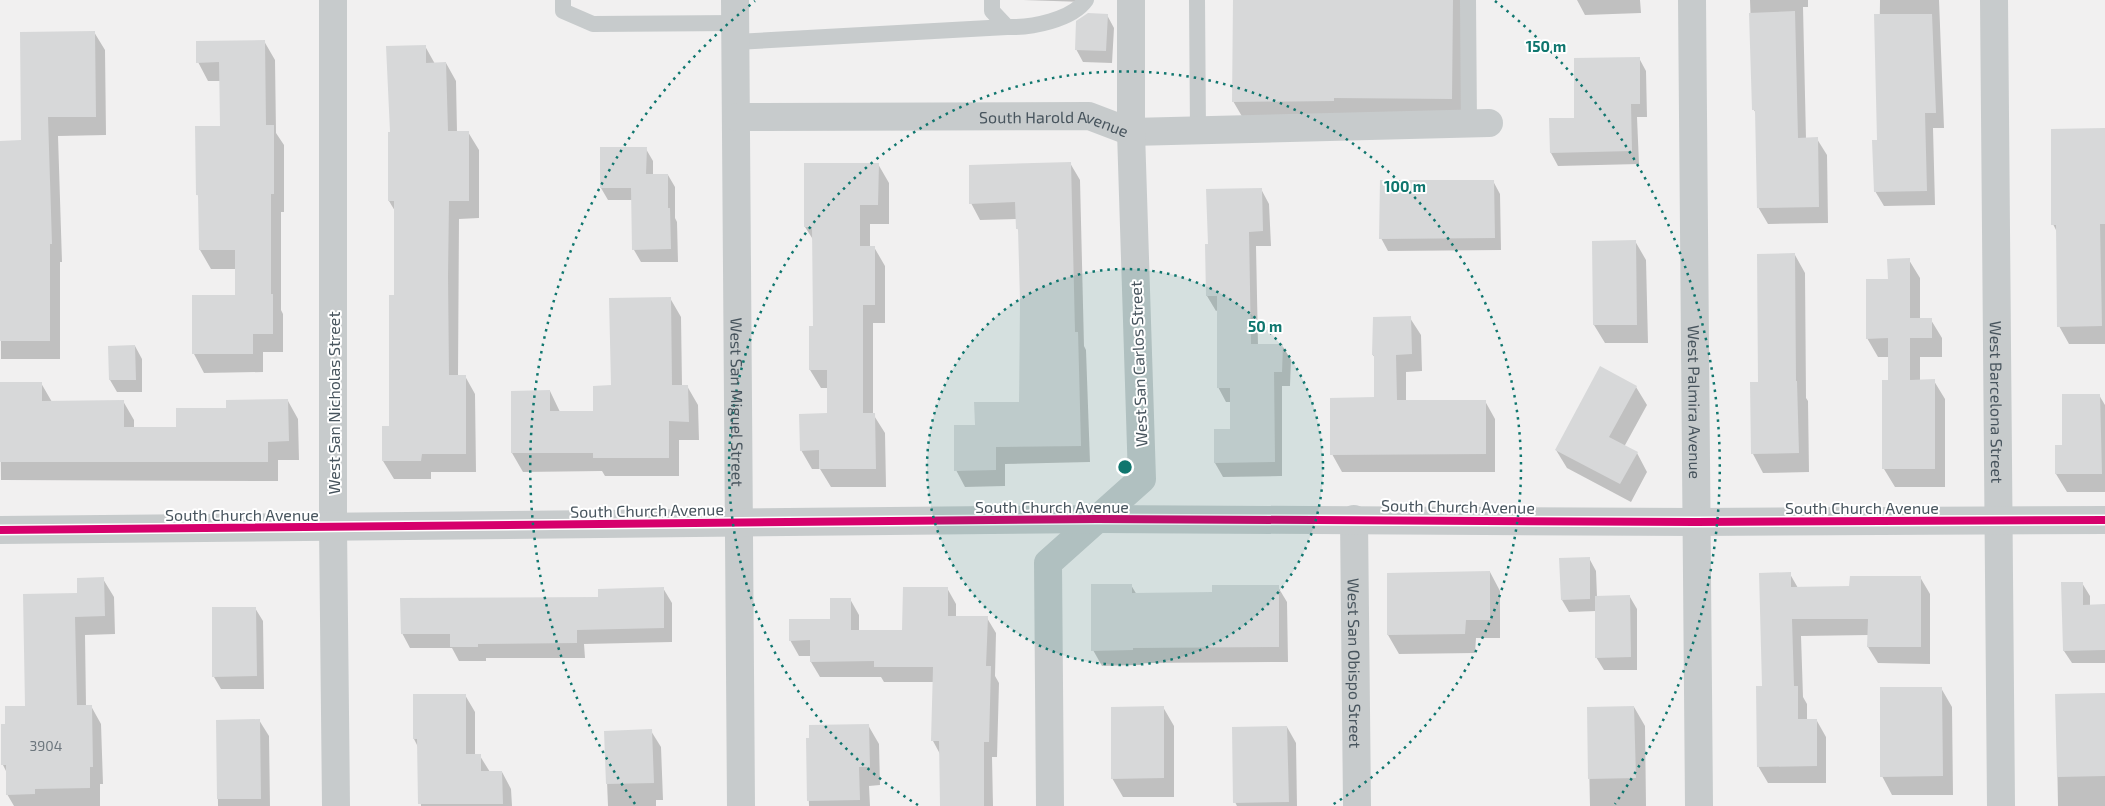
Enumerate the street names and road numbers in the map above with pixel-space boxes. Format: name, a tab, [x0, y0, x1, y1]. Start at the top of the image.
street label: South Harold Avenue	[979, 106, 1132, 140]
street label: West San Carlos Street	[1126, 281, 1150, 447]
street label: West San Nicholas Street	[324, 311, 343, 495]
street label: West San Miguel Street	[728, 317, 748, 487]
street label: West Barcelona Street	[1987, 321, 2008, 483]
street label: West Palmira Avenue	[1685, 325, 1706, 479]
street label: South Church Avenue	[1381, 495, 1535, 517]
street label: South Church Avenue	[975, 497, 1129, 516]
street label: South Church Avenue	[1785, 498, 1939, 517]
street label: South Church Avenue	[570, 499, 724, 521]
street label: South Church Avenue	[165, 505, 319, 524]
street label: West San Obispo Street	[1345, 578, 1366, 748]

